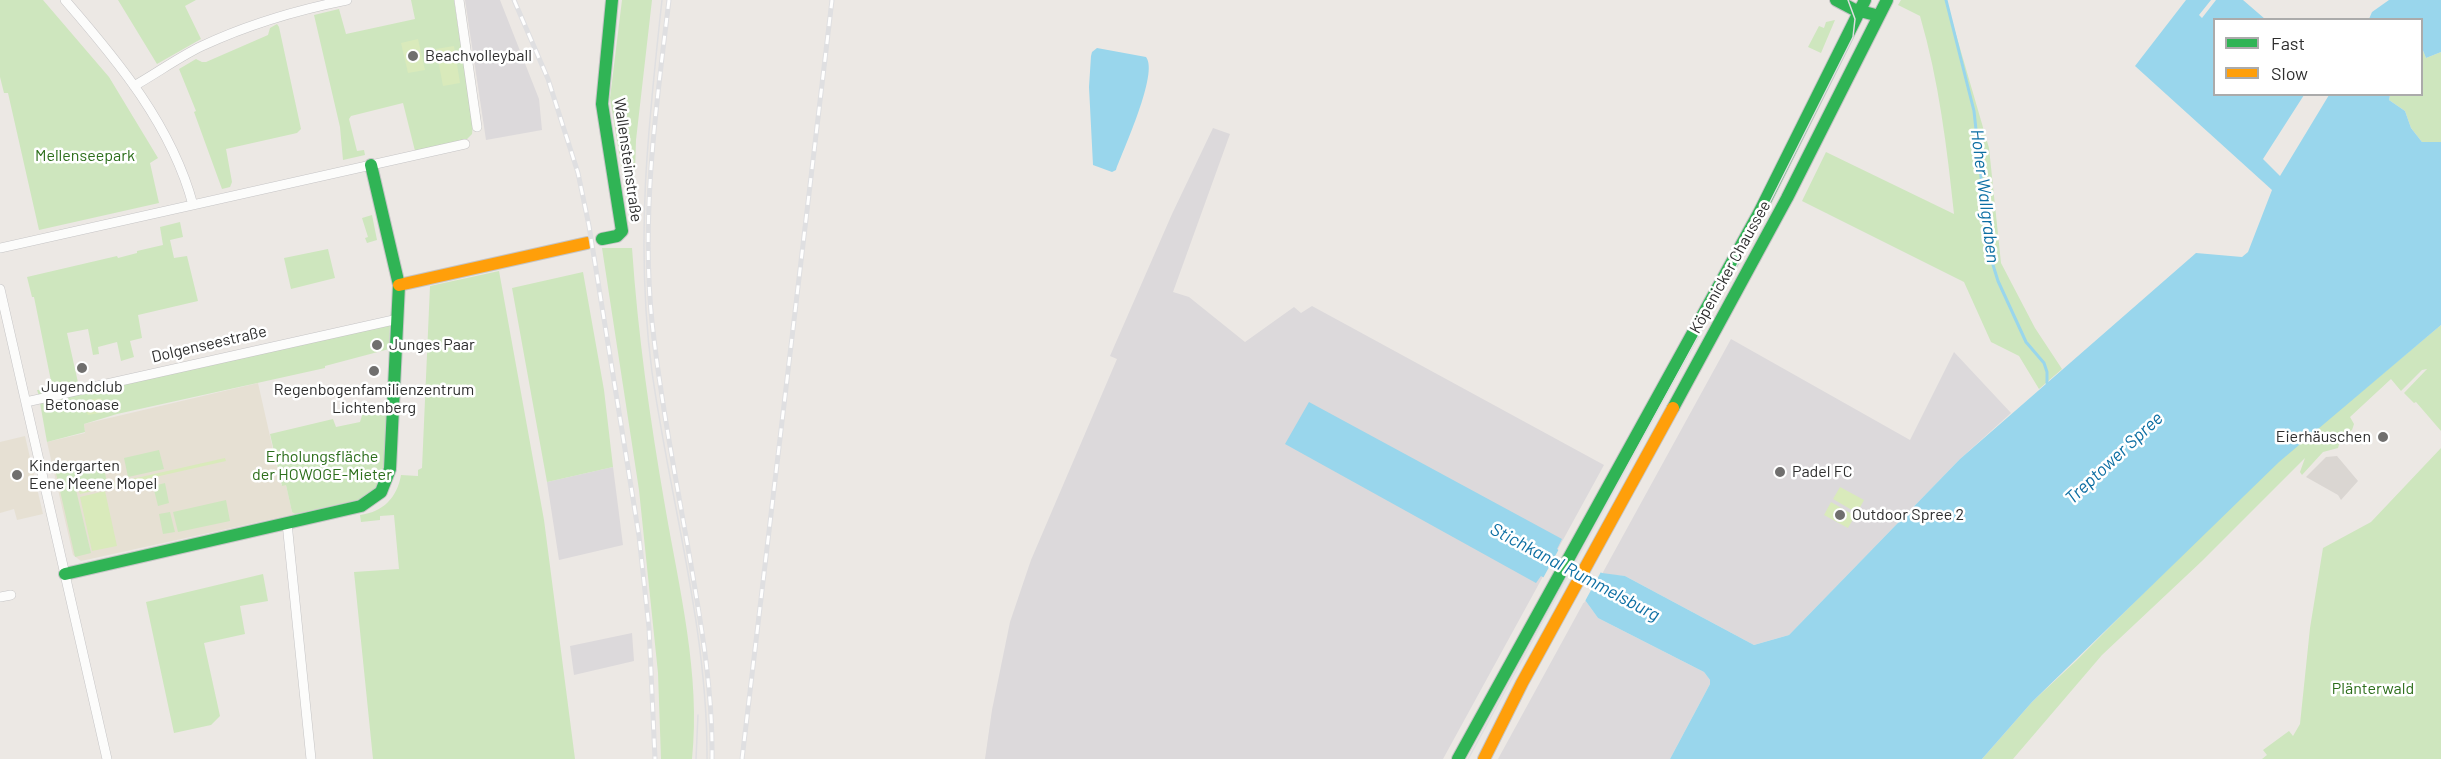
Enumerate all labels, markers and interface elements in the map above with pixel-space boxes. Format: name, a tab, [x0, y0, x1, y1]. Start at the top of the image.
legend	[2213, 18, 2423, 96]
text: Fast	[2271, 32, 2305, 54]
place label: Beachvolleyball	[425, 46, 532, 66]
marker: Beachvolleyball	[406, 49, 420, 63]
text: Slow	[2271, 62, 2308, 84]
street label: Wallensteinstraße	[610, 97, 646, 223]
water label: Hoher Wallgraben	[1966, 128, 2004, 264]
park label: Mellenseepark	[35, 146, 135, 166]
street label: Köpenicker Chaussee	[1685, 197, 1775, 337]
street label: Dolgenseestraße	[150, 321, 268, 367]
place label: Junges Paar	[389, 335, 475, 355]
marker: Junges Paar	[370, 338, 384, 352]
marker: Jugendclub Betonoase	[75, 361, 89, 375]
marker: Regenbogenfamilienzentrum Lichtenberg	[367, 364, 381, 378]
place label: Jugendclub Betonoase	[41, 377, 123, 415]
place label: Regenbogenfamilienzentrum Lichtenberg	[274, 380, 474, 418]
water label: Treptower Spree	[2061, 407, 2167, 509]
place label: Eierhäuschen	[2276, 427, 2371, 447]
marker: Eierhäuschen	[2376, 430, 2390, 444]
park label: Erholungsfläche der HOWOGE-Mieter	[252, 447, 392, 485]
place label: Kindergarten Eene Meene Mopel	[29, 456, 157, 494]
place label: Padel FC	[1792, 462, 1852, 482]
marker: Padel FC	[1773, 465, 1787, 479]
marker: Kindergarten Eene Meene Mopel	[10, 468, 24, 482]
place label: Outdoor Spree 2	[1852, 505, 1964, 525]
marker: Outdoor Spree 2	[1833, 508, 1847, 522]
water label: Stichkanal Rummelsburg	[1487, 518, 1663, 626]
park label: Plänterwald	[2332, 679, 2414, 699]

